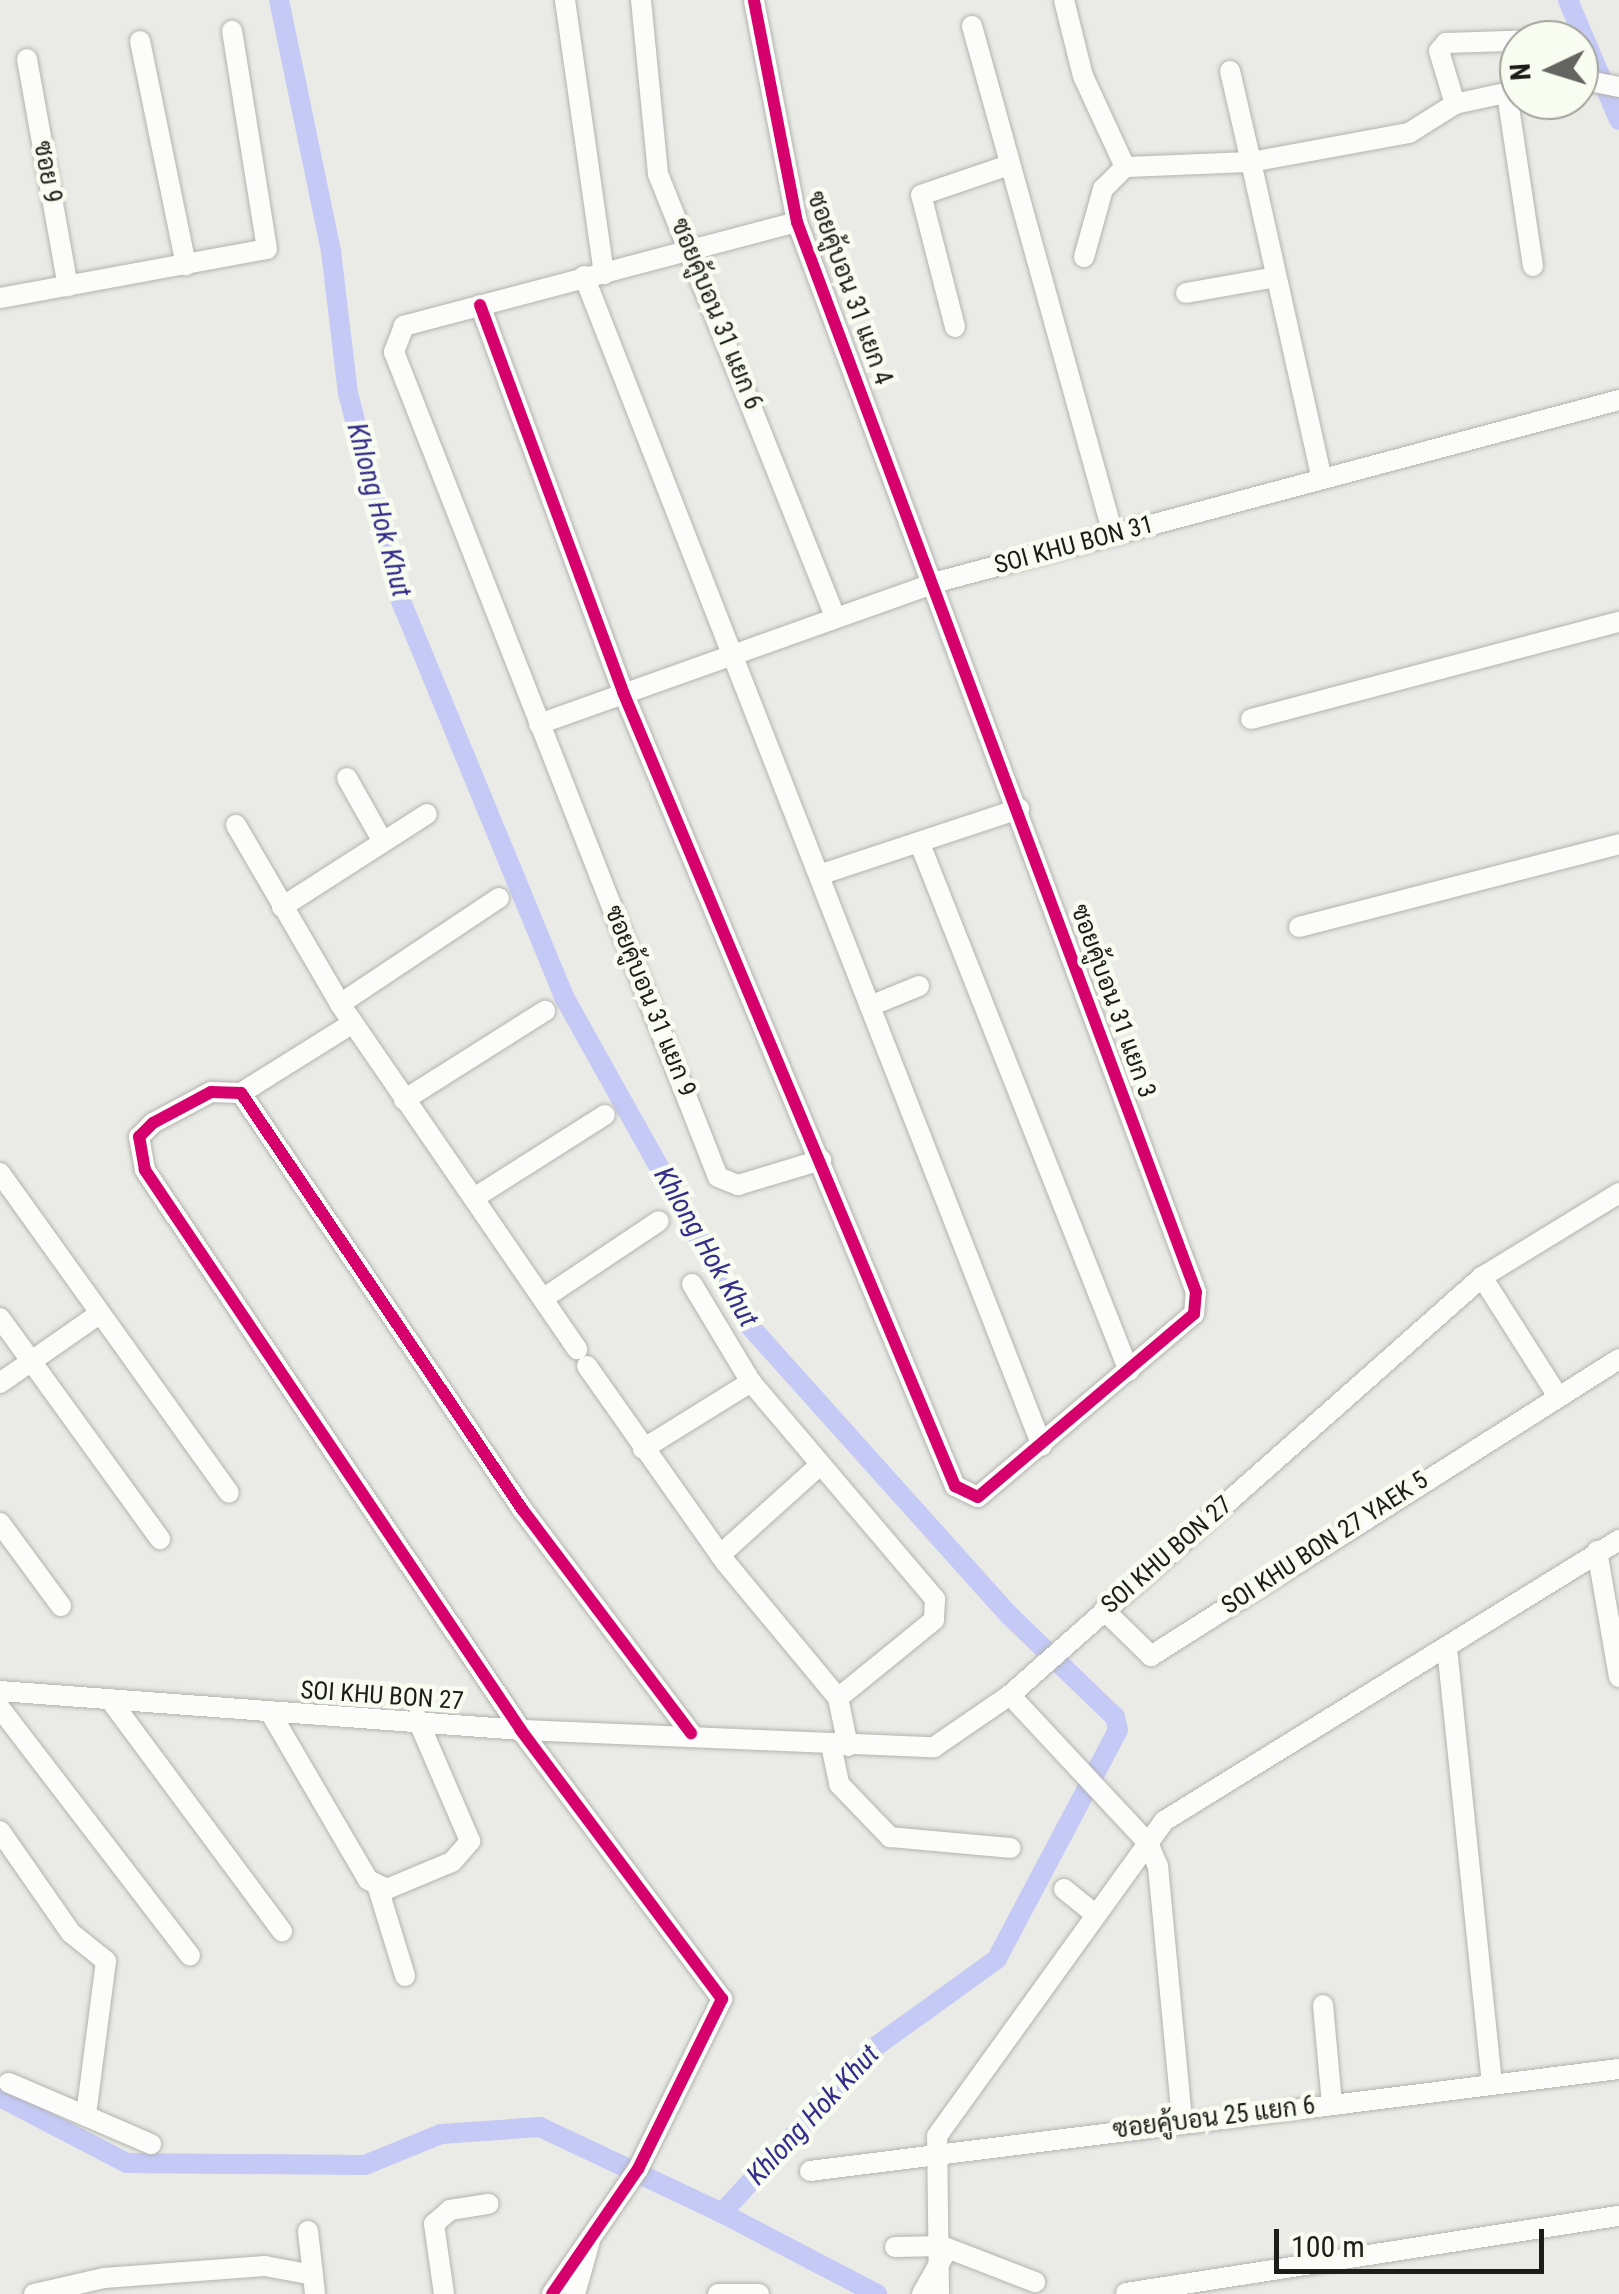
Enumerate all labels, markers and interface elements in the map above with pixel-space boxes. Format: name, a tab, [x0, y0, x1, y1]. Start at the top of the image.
north arrow	[1499, 20, 1599, 120]
text: N	[1504, 62, 1538, 82]
street label: ซอย 9	[27, 139, 67, 205]
street label: ซอยคู้บอน 31 แยก 4	[800, 187, 898, 389]
street label: ซอยคู้บอน 31 แยก 6	[664, 214, 768, 414]
water label: Khlong Hok Khut	[340, 419, 418, 601]
street label: SOI KHU BON 31	[991, 509, 1157, 581]
street label: ซอยคู้บอน 31 แยก 3	[1064, 900, 1162, 1102]
street label: ซอยคู้บอน 31 แยก 9	[598, 901, 702, 1101]
water label: Khlong Hok Khut	[647, 1161, 765, 1333]
street label: SOI KHU BON 27 YAEK 5	[1216, 1465, 1434, 1621]
street label: SOI KHU BON 27	[1095, 1490, 1239, 1620]
street label: SOI KHU BON 27	[299, 1675, 465, 1717]
water label: Khlong Hok Khut	[740, 2038, 886, 2192]
street label: ซอยคู้บอน 25 แยก 6	[1111, 2091, 1317, 2145]
scale bar	[1279, 2209, 1549, 2271]
text: 100 m	[1291, 2229, 1365, 2264]

